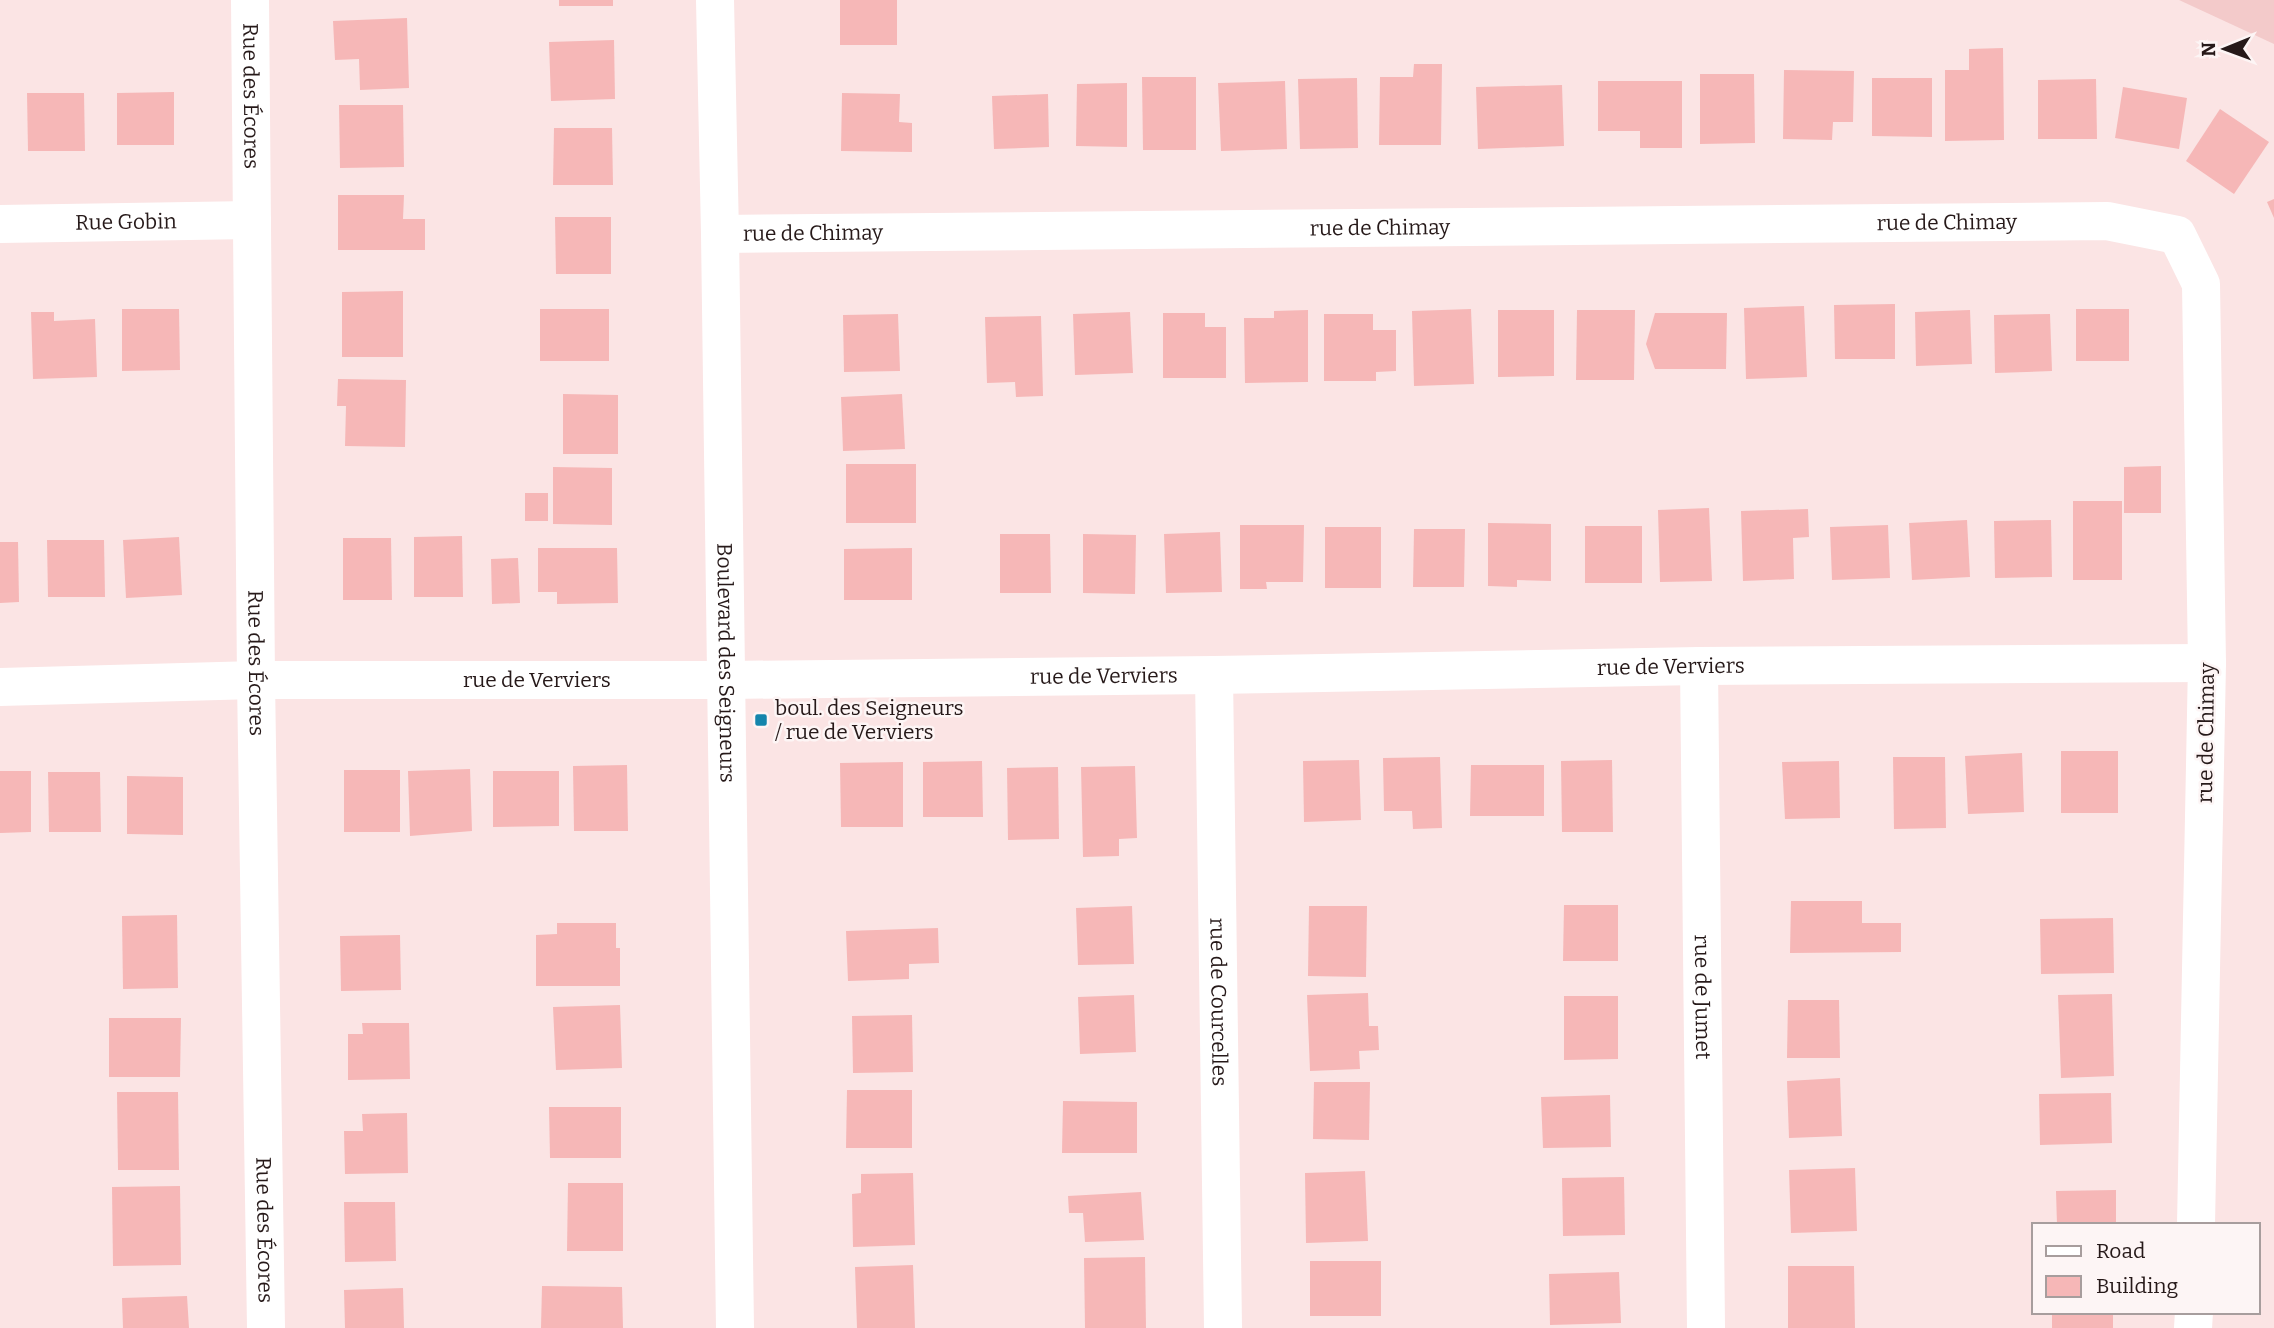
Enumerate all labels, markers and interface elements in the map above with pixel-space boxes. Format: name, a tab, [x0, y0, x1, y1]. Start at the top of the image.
north arrow	[2190, 14, 2260, 84]
street label: Rue des Écores	[237, 23, 264, 169]
text: N	[2197, 41, 2220, 57]
street label: Rue Gobin	[75, 208, 177, 236]
street label: rue de Chimay	[1877, 209, 2018, 236]
street label: rue de Chimay	[1310, 214, 1451, 241]
street label: rue de Chimay	[743, 219, 884, 247]
street label: Boulevard des Seigneurs	[711, 543, 741, 783]
street label: Rue des Écores	[242, 590, 270, 736]
street label: rue de Verviers	[1597, 653, 1745, 681]
street label: rue de Verviers	[1030, 662, 1178, 690]
street label: rue de Chimay	[2192, 662, 2220, 803]
street label: rue de Verviers	[463, 667, 611, 693]
place label: boul. des Seigneurs / rue de Verviers	[775, 695, 963, 745]
marker: boul. des Seigneurs / rue de Verviers	[753, 712, 769, 728]
street label: rue de Courcelles	[1204, 918, 1233, 1086]
street label: rue de Jumet	[1689, 934, 1716, 1060]
street label: Rue des Écores	[250, 1157, 279, 1303]
legend	[2032, 1223, 2260, 1314]
text: Road	[2096, 1238, 2145, 1264]
text: Building	[2096, 1273, 2179, 1299]

